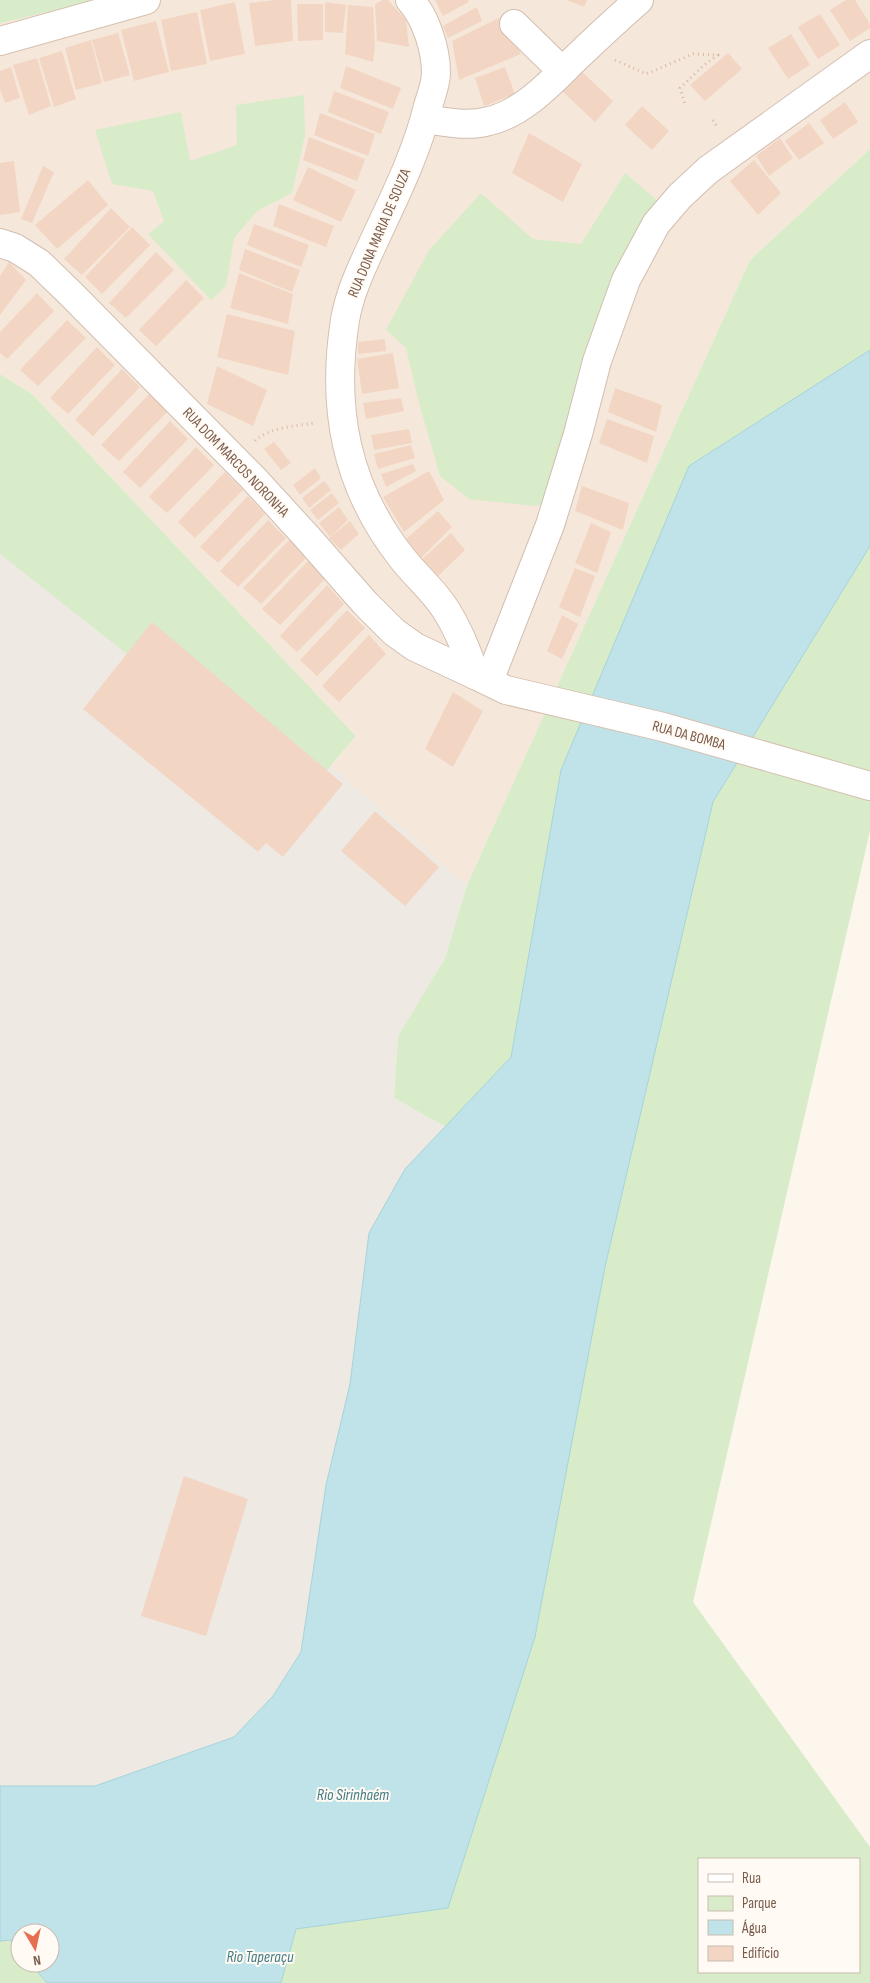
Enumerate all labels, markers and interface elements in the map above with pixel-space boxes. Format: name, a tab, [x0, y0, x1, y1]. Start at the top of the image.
street label: RUA DONA MARIA DE SOUZA	[344, 165, 415, 300]
street label: RUA DOM MARCOS NORONHA	[178, 403, 293, 522]
street label: RUA DA BOMBA	[650, 717, 728, 755]
water label: Rio Sirinhaém	[317, 1786, 389, 1805]
legend	[698, 1858, 860, 1973]
text: Rua	[742, 1869, 761, 1888]
text: Parque	[742, 1894, 777, 1913]
text: Água	[741, 1919, 767, 1938]
north arrow	[10, 1923, 60, 1973]
text: Edifício	[742, 1944, 779, 1963]
water label: Rio Taperaçu	[226, 1948, 294, 1967]
text: N	[32, 1951, 42, 1969]

